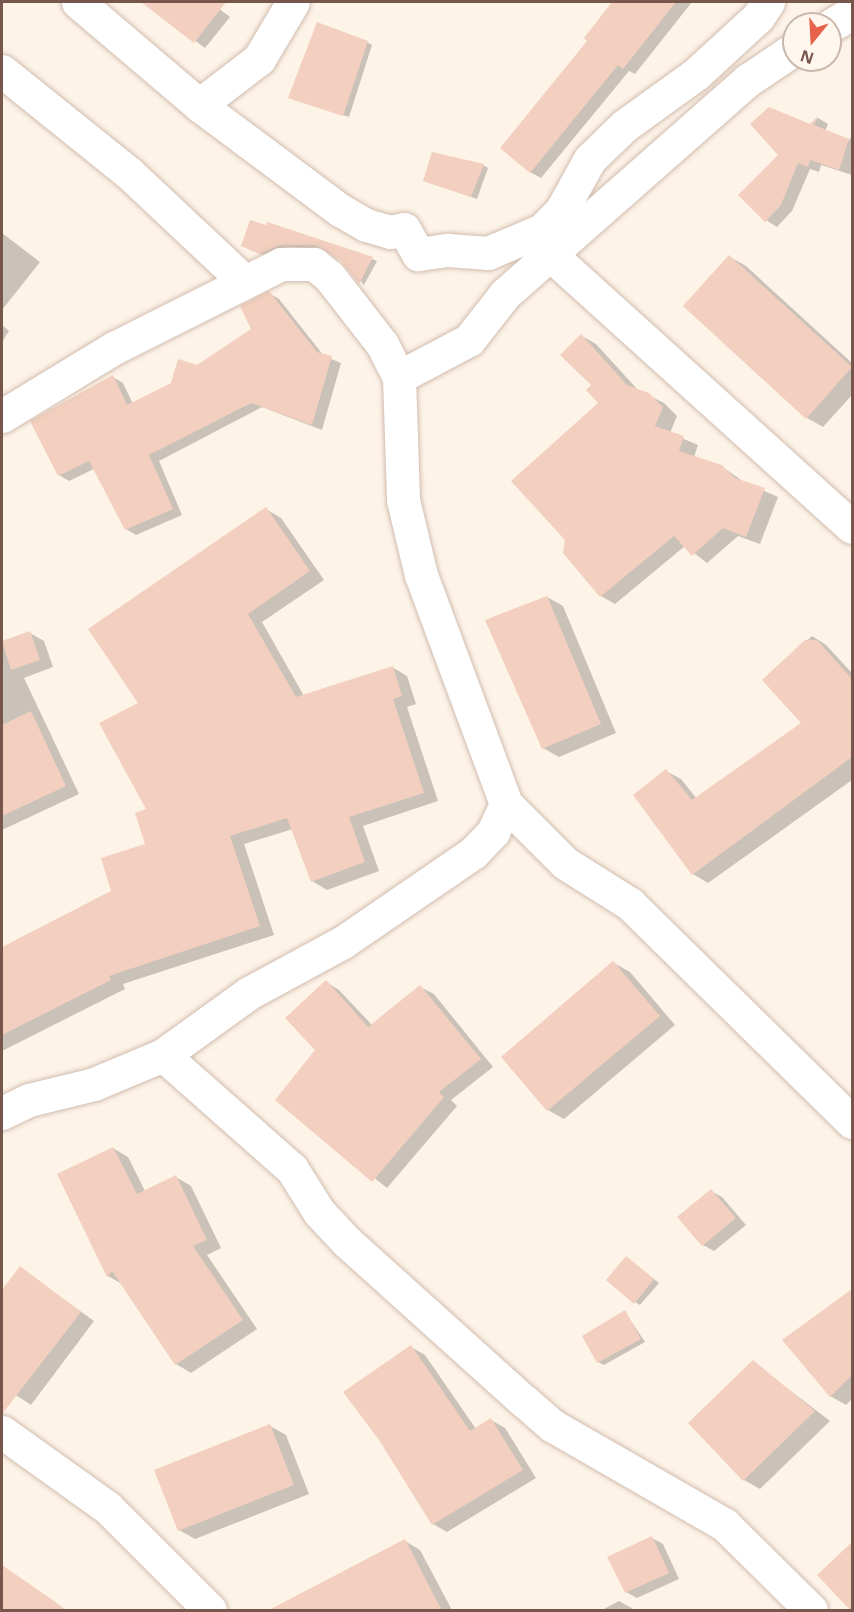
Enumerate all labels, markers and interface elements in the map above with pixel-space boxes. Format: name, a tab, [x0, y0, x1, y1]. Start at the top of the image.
north arrow	[782, 12, 842, 72]
text: N	[797, 45, 817, 70]

